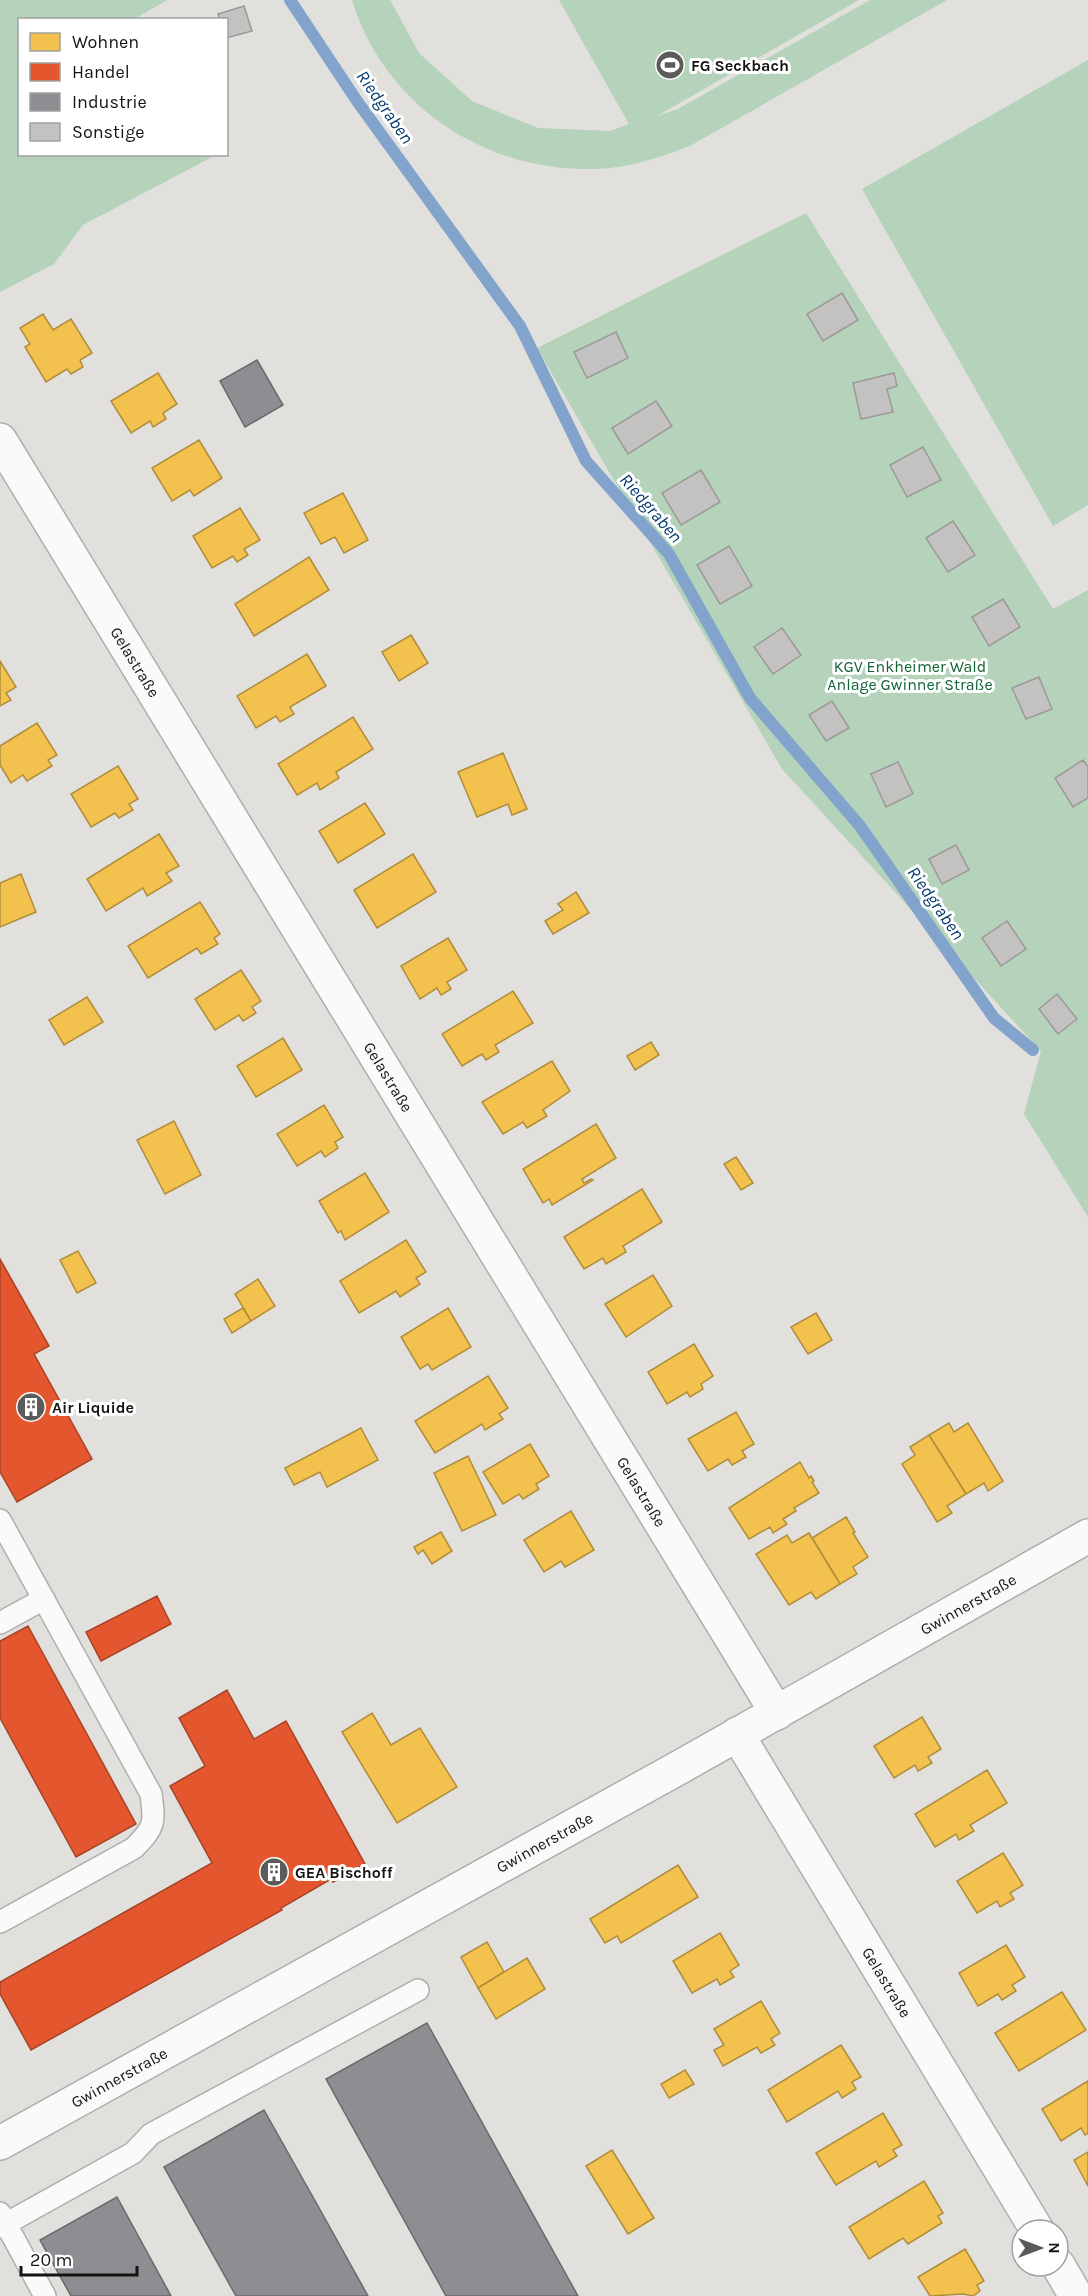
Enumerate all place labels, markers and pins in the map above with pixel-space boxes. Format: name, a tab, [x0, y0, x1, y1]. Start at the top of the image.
sports icon: FG Seckbach	[654, 49, 686, 81]
place label: FG Seckbach	[691, 56, 789, 75]
building icon: Air Liquide	[15, 1391, 47, 1423]
place label: Air Liquide	[52, 1398, 134, 1417]
building icon: GEA Bischoff	[258, 1856, 290, 1888]
place label: GEA Bischoff	[295, 1863, 393, 1882]

